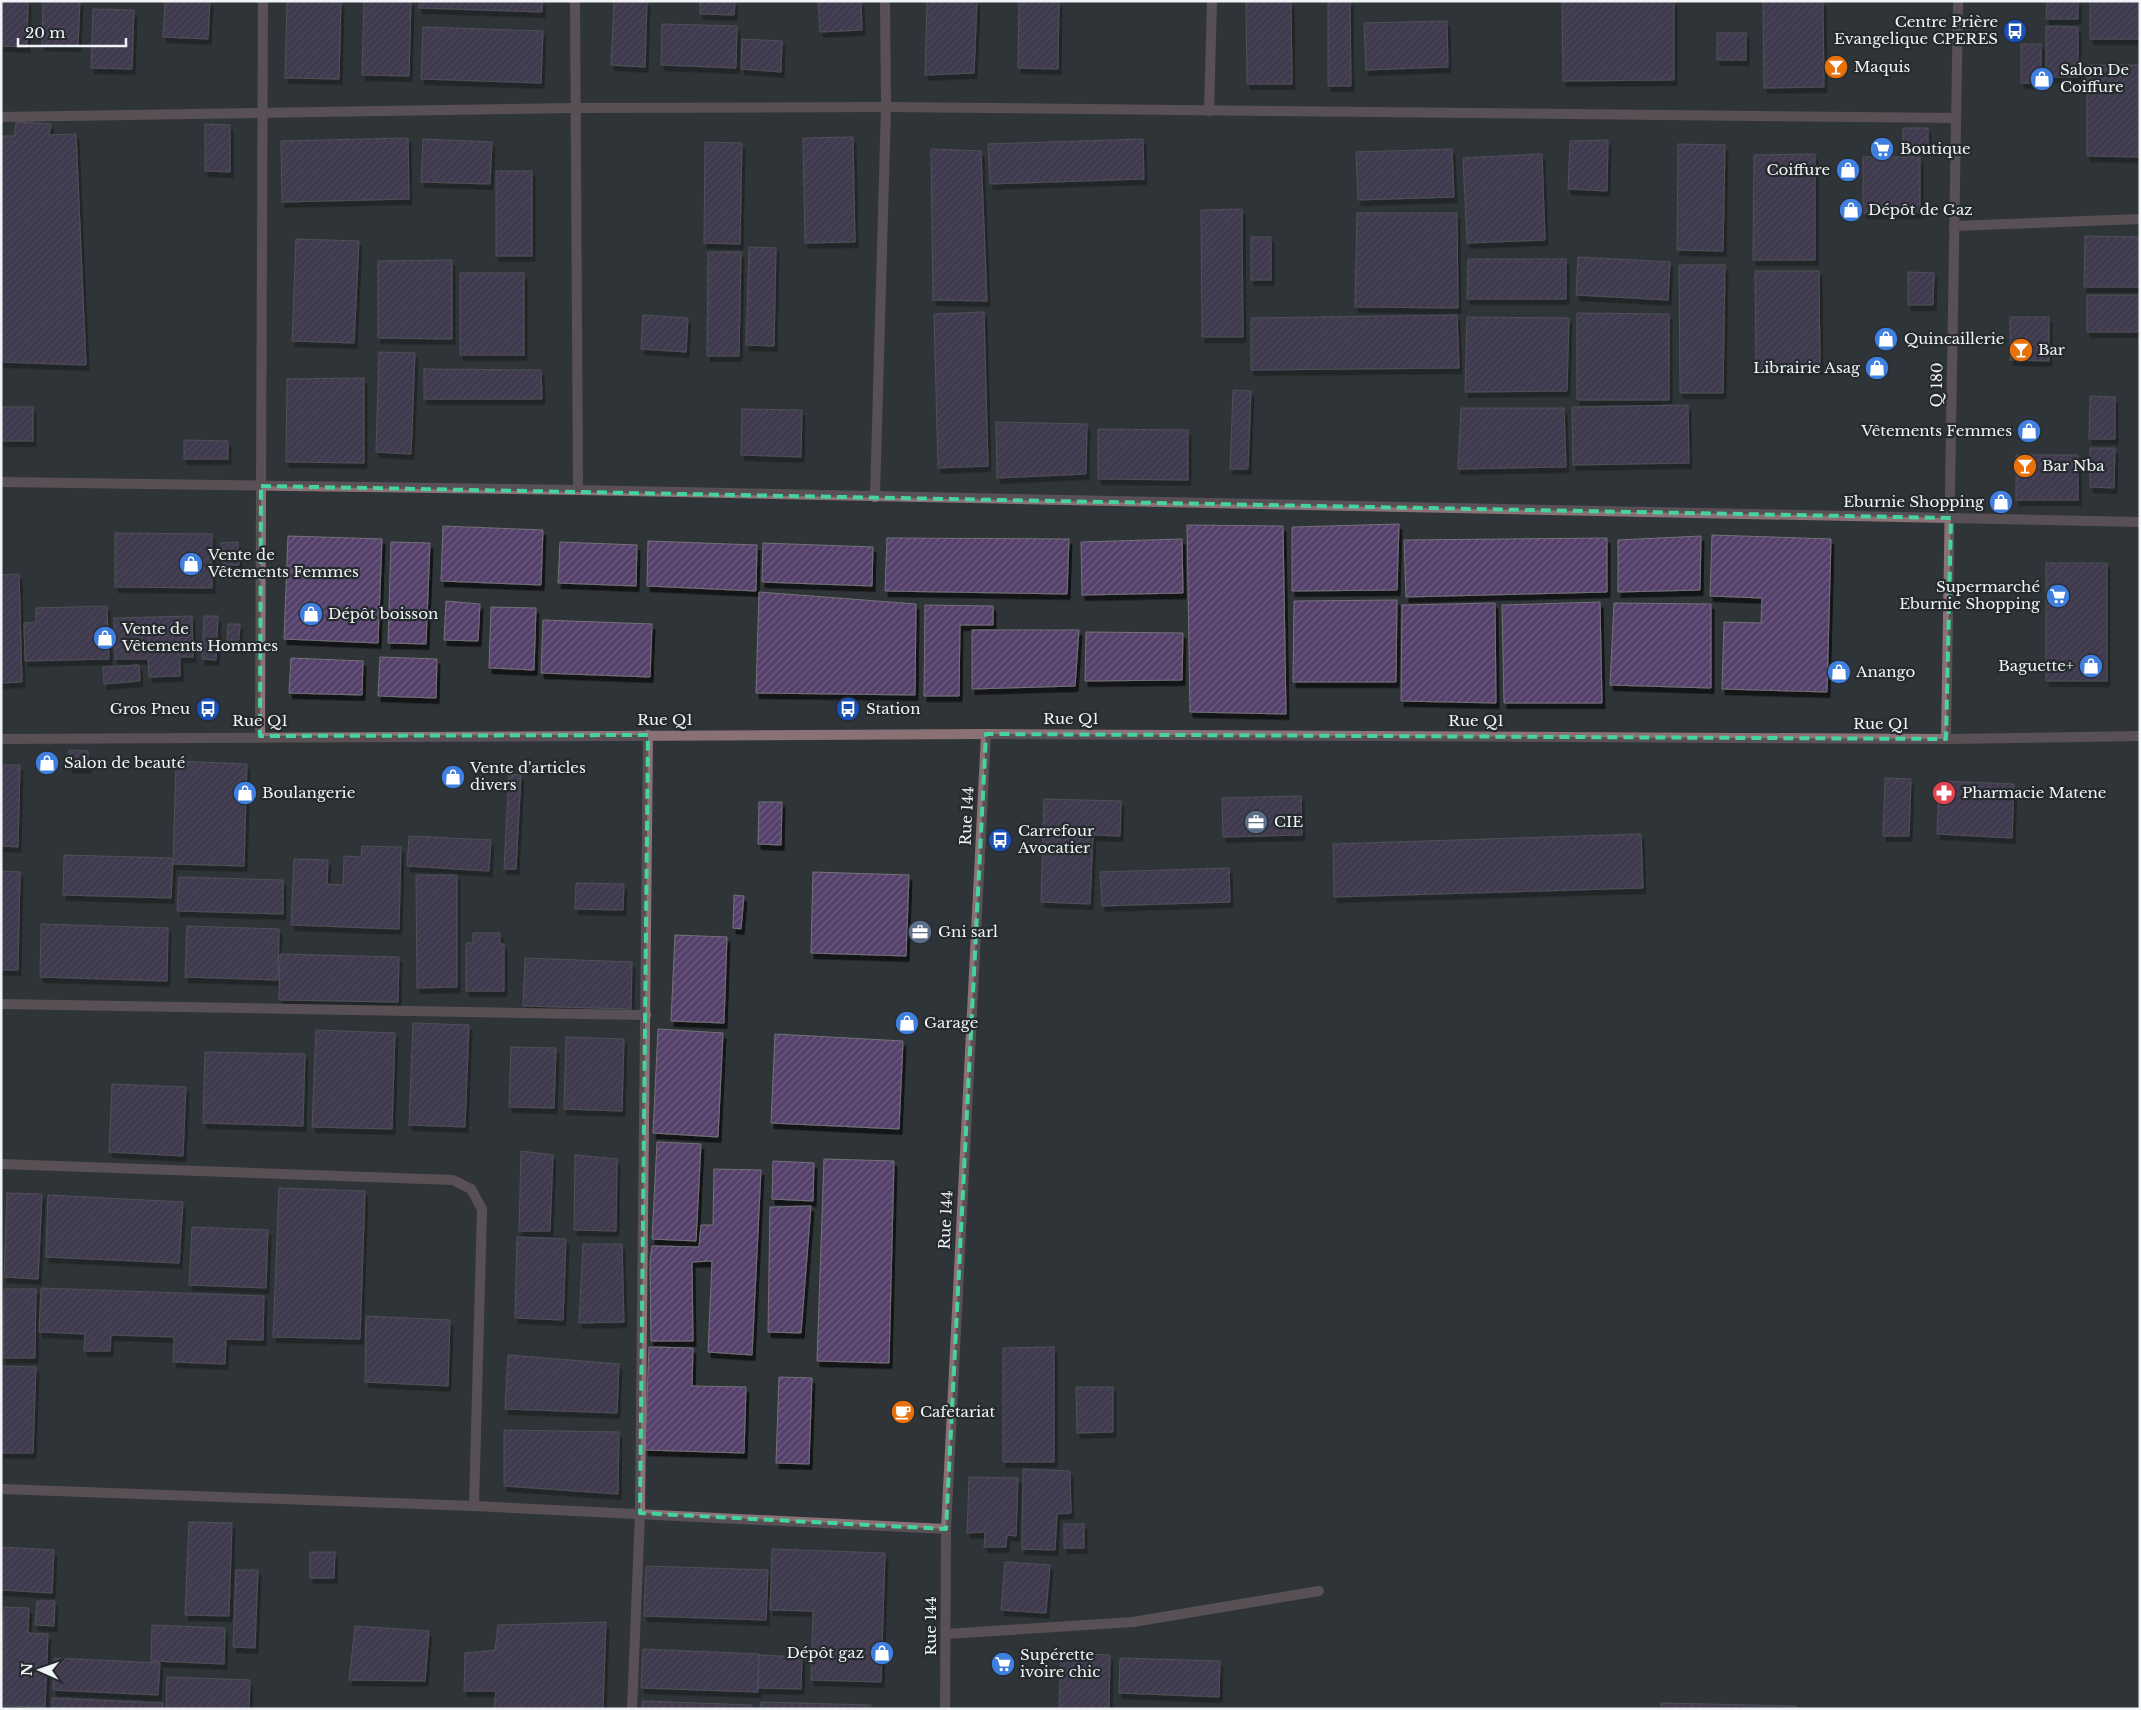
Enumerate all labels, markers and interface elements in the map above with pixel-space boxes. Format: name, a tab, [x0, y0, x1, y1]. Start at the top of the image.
place label: Centre Prière Evangelique CPERES	[1834, 12, 1998, 48]
scale bar	[18, 15, 125, 47]
bus stop icon: Centre Prière Evangelique CPERES	[2002, 18, 2028, 44]
text: 20 m	[25, 23, 65, 42]
bar icon: Maquis	[1823, 54, 1849, 80]
place label: Maquis	[1854, 57, 1911, 76]
place label: Salon De Coiffure	[2060, 60, 2129, 96]
shop icon: Salon De Coiffure	[2029, 66, 2055, 92]
supermarket icon: Boutique	[1869, 136, 1895, 162]
place label: Boutique	[1900, 139, 1971, 158]
shop icon: Coiffure	[1835, 157, 1861, 183]
place label: Coiffure	[1766, 160, 1830, 179]
shop icon: Dépôt de Gaz	[1838, 197, 1864, 223]
place label: Dépôt de Gaz	[1868, 200, 1973, 219]
shop icon: Quincaillerie	[1873, 326, 1899, 352]
place label: Quincaillerie	[1904, 329, 2004, 348]
bar icon: Bar	[2008, 337, 2034, 363]
place label: Bar	[2038, 340, 2066, 359]
shop icon: Librairie Asag	[1864, 355, 1890, 381]
place label: Librairie Asag	[1753, 358, 1861, 377]
street label: Q 180	[1927, 362, 1946, 408]
shop icon: Vêtements Femmes	[2016, 418, 2042, 444]
place label: Vêtements Femmes	[1860, 421, 2012, 440]
bar icon: Bar Nba	[2012, 453, 2038, 479]
place label: Bar Nba	[2042, 456, 2105, 475]
shop icon: Eburnie Shopping	[1988, 489, 2014, 515]
place label: Eburnie Shopping	[1843, 492, 1985, 511]
place label: Vente de Vêtements Femmes	[207, 545, 359, 581]
shop icon: Vente de Vêtements Femmes	[178, 551, 204, 577]
place label: Supermarché Eburnie Shopping	[1899, 577, 2041, 613]
supermarket icon: Supermarché Eburnie Shopping	[2045, 583, 2071, 609]
shop icon: Dépôt boisson	[298, 601, 324, 627]
place label: Dépôt boisson	[328, 604, 438, 623]
place label: Vente de Vêtements Hommes	[121, 619, 278, 655]
shop icon: Vente de Vêtements Hommes	[92, 625, 118, 651]
shop icon: Baguette+	[2078, 653, 2104, 679]
place label: Baguette+	[1998, 656, 2074, 675]
shop icon: Anango	[1826, 659, 1852, 685]
place label: Anango	[1855, 662, 1915, 681]
bus stop icon: Gros Pneu	[195, 696, 221, 722]
bus stop icon: Station	[835, 696, 861, 722]
place label: Gros Pneu	[110, 699, 190, 718]
place label: Station	[866, 699, 921, 718]
street label: Rue Q1	[1043, 709, 1099, 728]
street label: Rue Q1	[637, 710, 693, 729]
street label: Rue Q1	[232, 711, 288, 730]
street label: Rue Q1	[1448, 711, 1504, 730]
street label: Rue Q1	[1853, 714, 1909, 733]
shop icon: Salon de beauté	[34, 750, 60, 776]
place label: Salon de beauté	[64, 753, 185, 772]
place label: Vente d'articles divers	[469, 758, 586, 794]
shop icon: Vente d'articles divers	[440, 764, 466, 790]
shop icon: Boulangerie	[232, 780, 258, 806]
pharmacy icon: Pharmacie Matene	[1931, 780, 1957, 806]
place label: Boulangerie	[262, 783, 355, 802]
place label: Pharmacie Matene	[1962, 783, 2106, 802]
street label: Rue 144	[955, 786, 978, 846]
office icon: CIE	[1243, 809, 1269, 835]
place label: CIE	[1274, 812, 1303, 831]
place label: Carrefour Avocatier	[1017, 821, 1095, 857]
bus stop icon: Carrefour Avocatier	[987, 827, 1013, 853]
office icon: Gni sarl	[907, 919, 933, 945]
place label: Gni sarl	[938, 922, 998, 941]
shop icon: Garage	[894, 1010, 920, 1036]
place label: Garage	[924, 1013, 978, 1032]
street label: Rue 144	[934, 1190, 957, 1250]
cafe icon: Cafetariat	[890, 1399, 916, 1425]
place label: Cafetariat	[920, 1402, 996, 1421]
street label: Rue 144	[921, 1596, 940, 1656]
shop icon: Dépôt gaz	[869, 1640, 895, 1666]
place label: Dépôt gaz	[787, 1643, 864, 1662]
north arrow	[15, 1645, 65, 1695]
place label: Supérette ivoire chic	[1020, 1645, 1100, 1681]
supermarket icon: Supérette ivoire chic	[990, 1651, 1016, 1677]
text: N	[18, 1663, 36, 1676]

